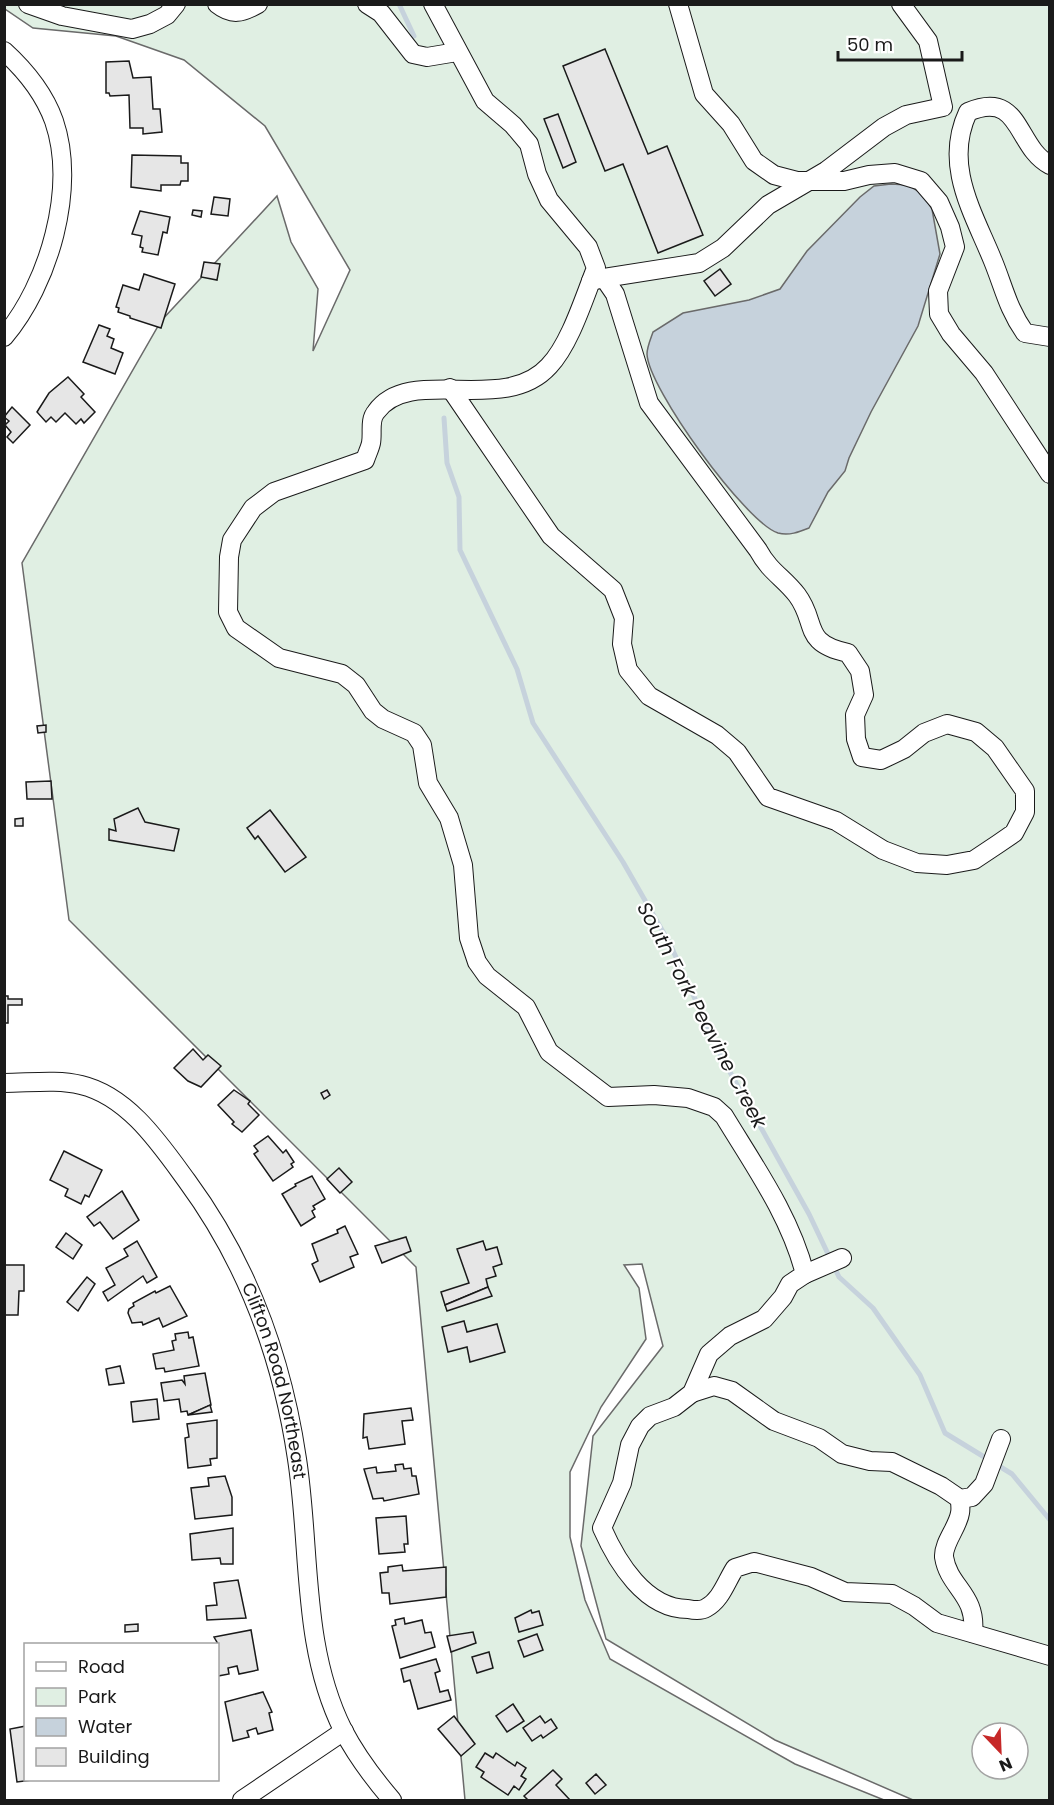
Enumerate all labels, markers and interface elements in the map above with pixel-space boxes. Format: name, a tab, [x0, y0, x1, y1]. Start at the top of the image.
scale bar	[838, 24, 962, 62]
text: 50 m	[847, 32, 893, 57]
water label: South Fork Peavine Creek	[630, 897, 774, 1135]
street label: Clifton Road Northeast	[236, 1278, 313, 1480]
legend	[24, 1643, 219, 1781]
text: Road	[78, 1654, 125, 1679]
text: Park	[78, 1684, 117, 1709]
text: Water	[78, 1714, 132, 1739]
north arrow	[970, 1721, 1030, 1781]
text: Building	[78, 1744, 150, 1769]
text: N	[996, 1751, 1016, 1777]

